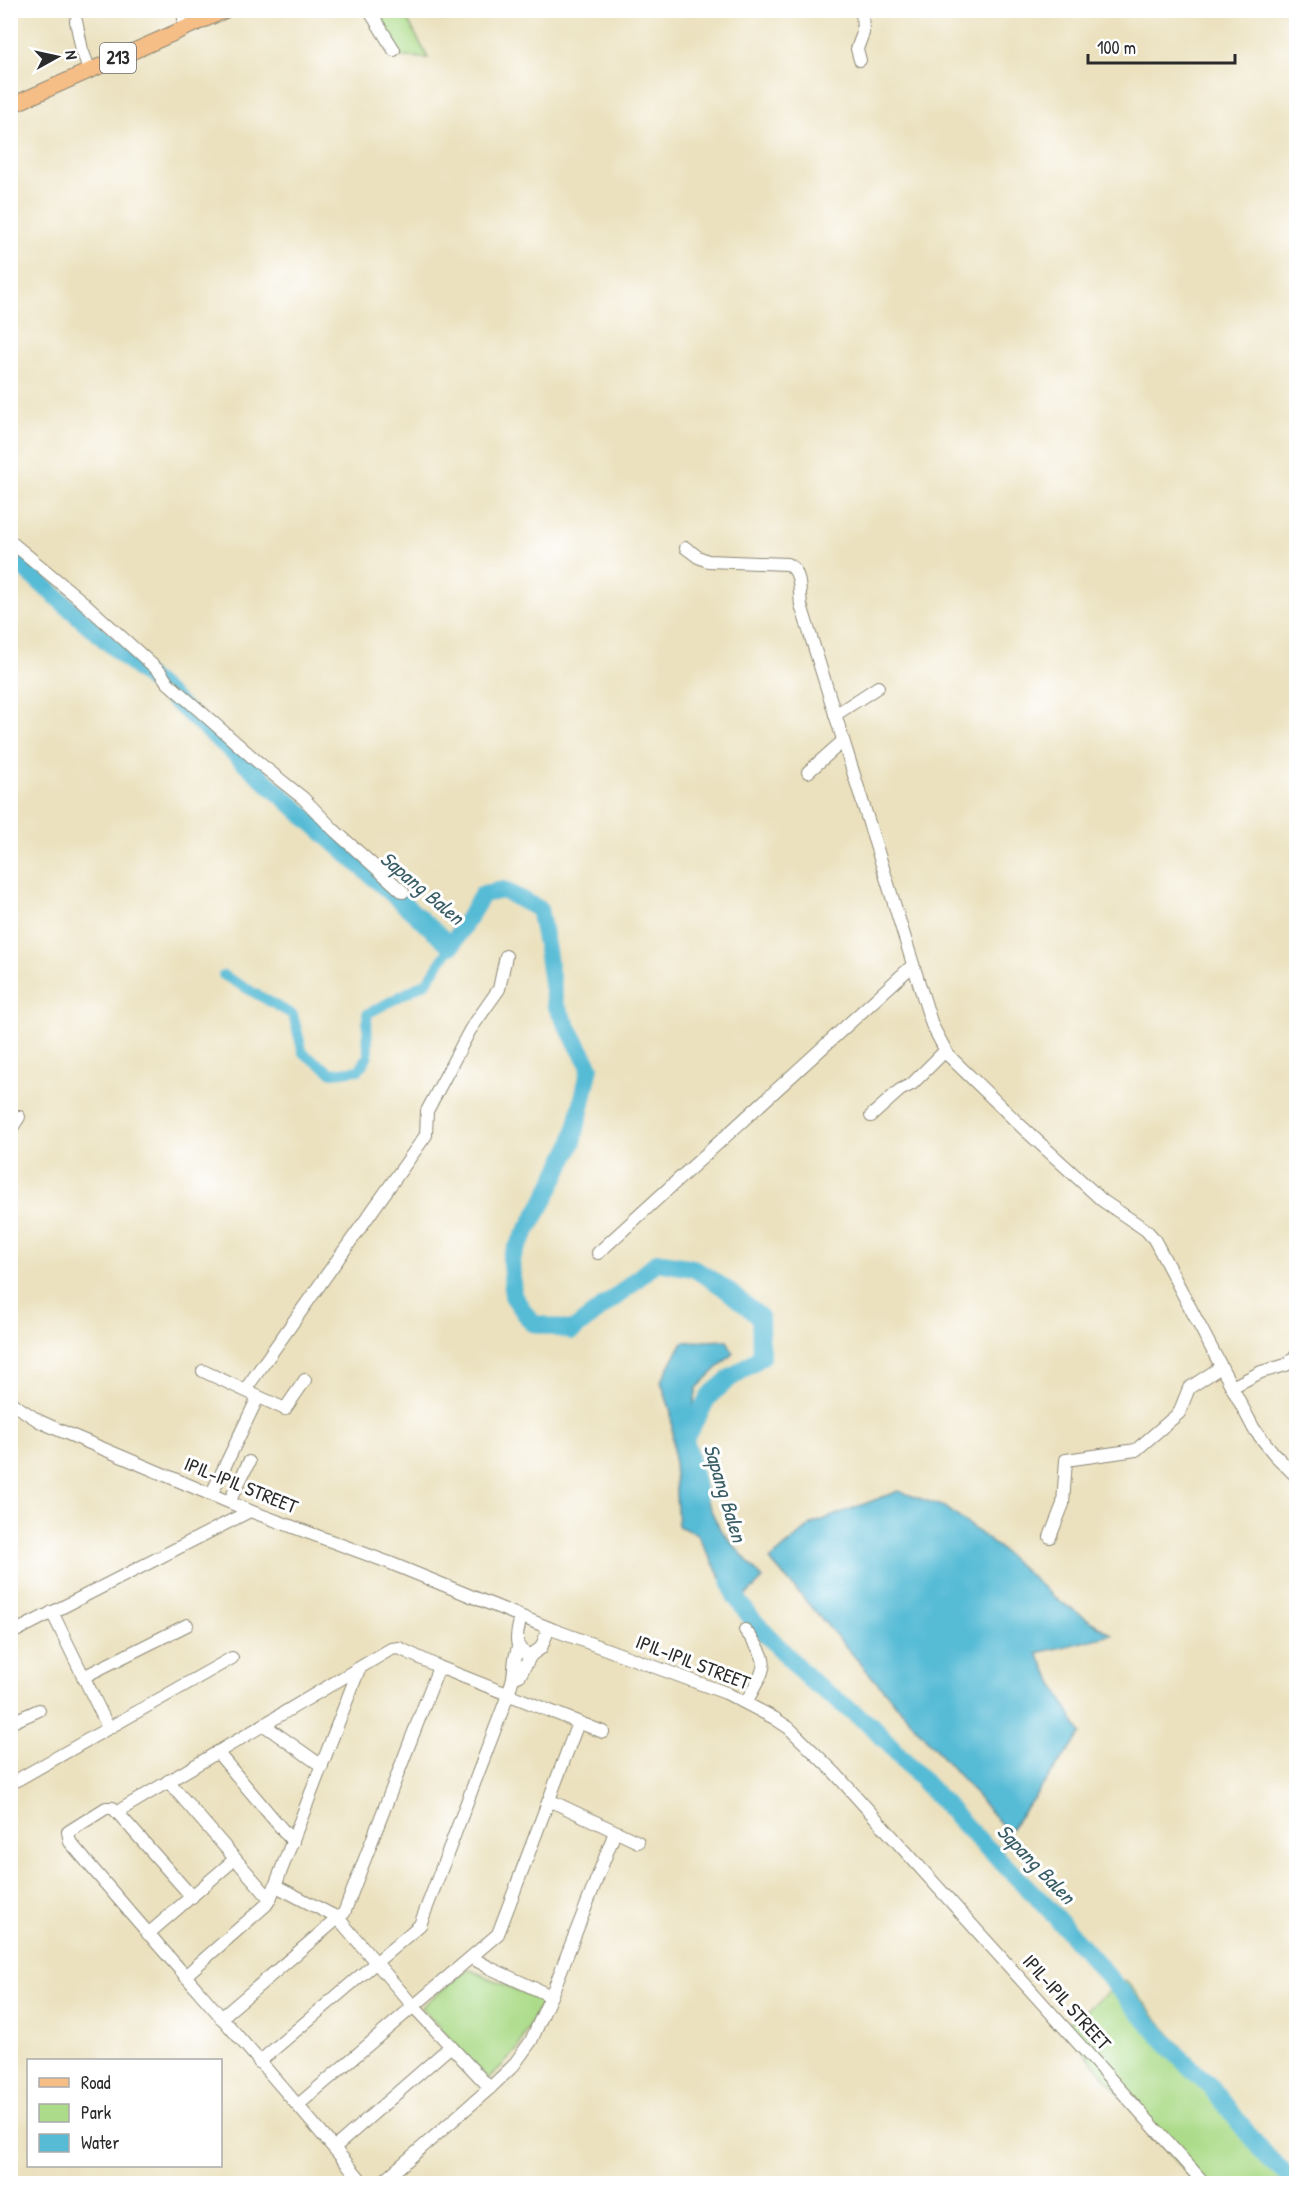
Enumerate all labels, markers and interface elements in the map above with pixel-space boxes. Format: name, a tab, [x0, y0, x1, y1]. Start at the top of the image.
north arrow	[27, 27, 87, 87]
scale bar	[1088, 27, 1235, 65]
text: 100 m	[1097, 35, 1136, 60]
road number: 213	[100, 43, 136, 73]
text: N	[60, 49, 83, 61]
water label: Sapang Balen	[374, 844, 472, 932]
water label: Sapang Balen	[697, 1440, 755, 1547]
street label: IPIL-IPIL STREET	[180, 1449, 303, 1520]
street label: IPIL-IPIL STREET	[632, 1627, 755, 1696]
water label: Sapang Balen	[991, 1817, 1083, 1911]
street label: IPIL-IPIL STREET	[1017, 1948, 1118, 2056]
legend	[27, 2059, 222, 2167]
text: Road	[81, 2070, 111, 2095]
text: Park	[81, 2100, 112, 2125]
text: Water	[81, 2130, 119, 2155]

